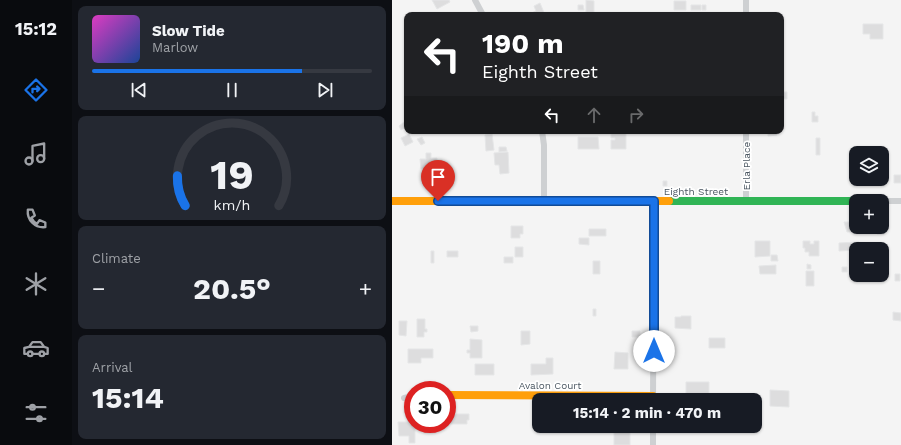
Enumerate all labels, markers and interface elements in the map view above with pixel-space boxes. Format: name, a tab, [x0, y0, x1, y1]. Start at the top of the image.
text: 15:12	[15, 18, 57, 39]
text: Slow Tide	[152, 22, 225, 40]
text: 190 m	[482, 27, 564, 60]
icon: left	[416, 28, 468, 80]
text: Marlow	[152, 40, 198, 55]
text: Eighth Street	[482, 61, 598, 82]
icon: directions	[22, 76, 50, 104]
icon: previous	[128, 79, 150, 101]
icon: pause	[221, 79, 243, 101]
icon: next	[314, 79, 336, 101]
icon: left	[541, 104, 563, 126]
icon: ahead	[583, 104, 605, 126]
icon: right	[625, 104, 647, 126]
icon: music	[22, 140, 50, 168]
street label: Erla Place	[741, 142, 752, 190]
map controls	[849, 146, 889, 282]
button: layers	[849, 146, 889, 186]
text: 19	[210, 149, 254, 198]
pin	[421, 160, 455, 201]
icon: arrive	[427, 166, 449, 188]
street label: Eighth Street	[664, 186, 729, 197]
button: +	[849, 194, 889, 234]
text: km/h	[214, 196, 250, 212]
icon: phone	[22, 205, 50, 233]
button: −	[849, 242, 889, 282]
text: Climate	[92, 251, 141, 266]
icon: climate	[22, 270, 50, 298]
text: 20.5°	[193, 271, 271, 306]
text: −	[92, 276, 105, 301]
text: +	[359, 276, 372, 301]
position arrow	[633, 330, 675, 372]
icon: car	[22, 334, 50, 362]
text: Arrival	[92, 360, 133, 375]
text: 15:14	[92, 380, 164, 415]
street label: Avalon Court	[519, 380, 582, 391]
speed limit sign: 30	[404, 381, 456, 433]
icon: filters	[22, 399, 50, 427]
text: 15:14 · 2 min · 470 m	[573, 404, 721, 422]

